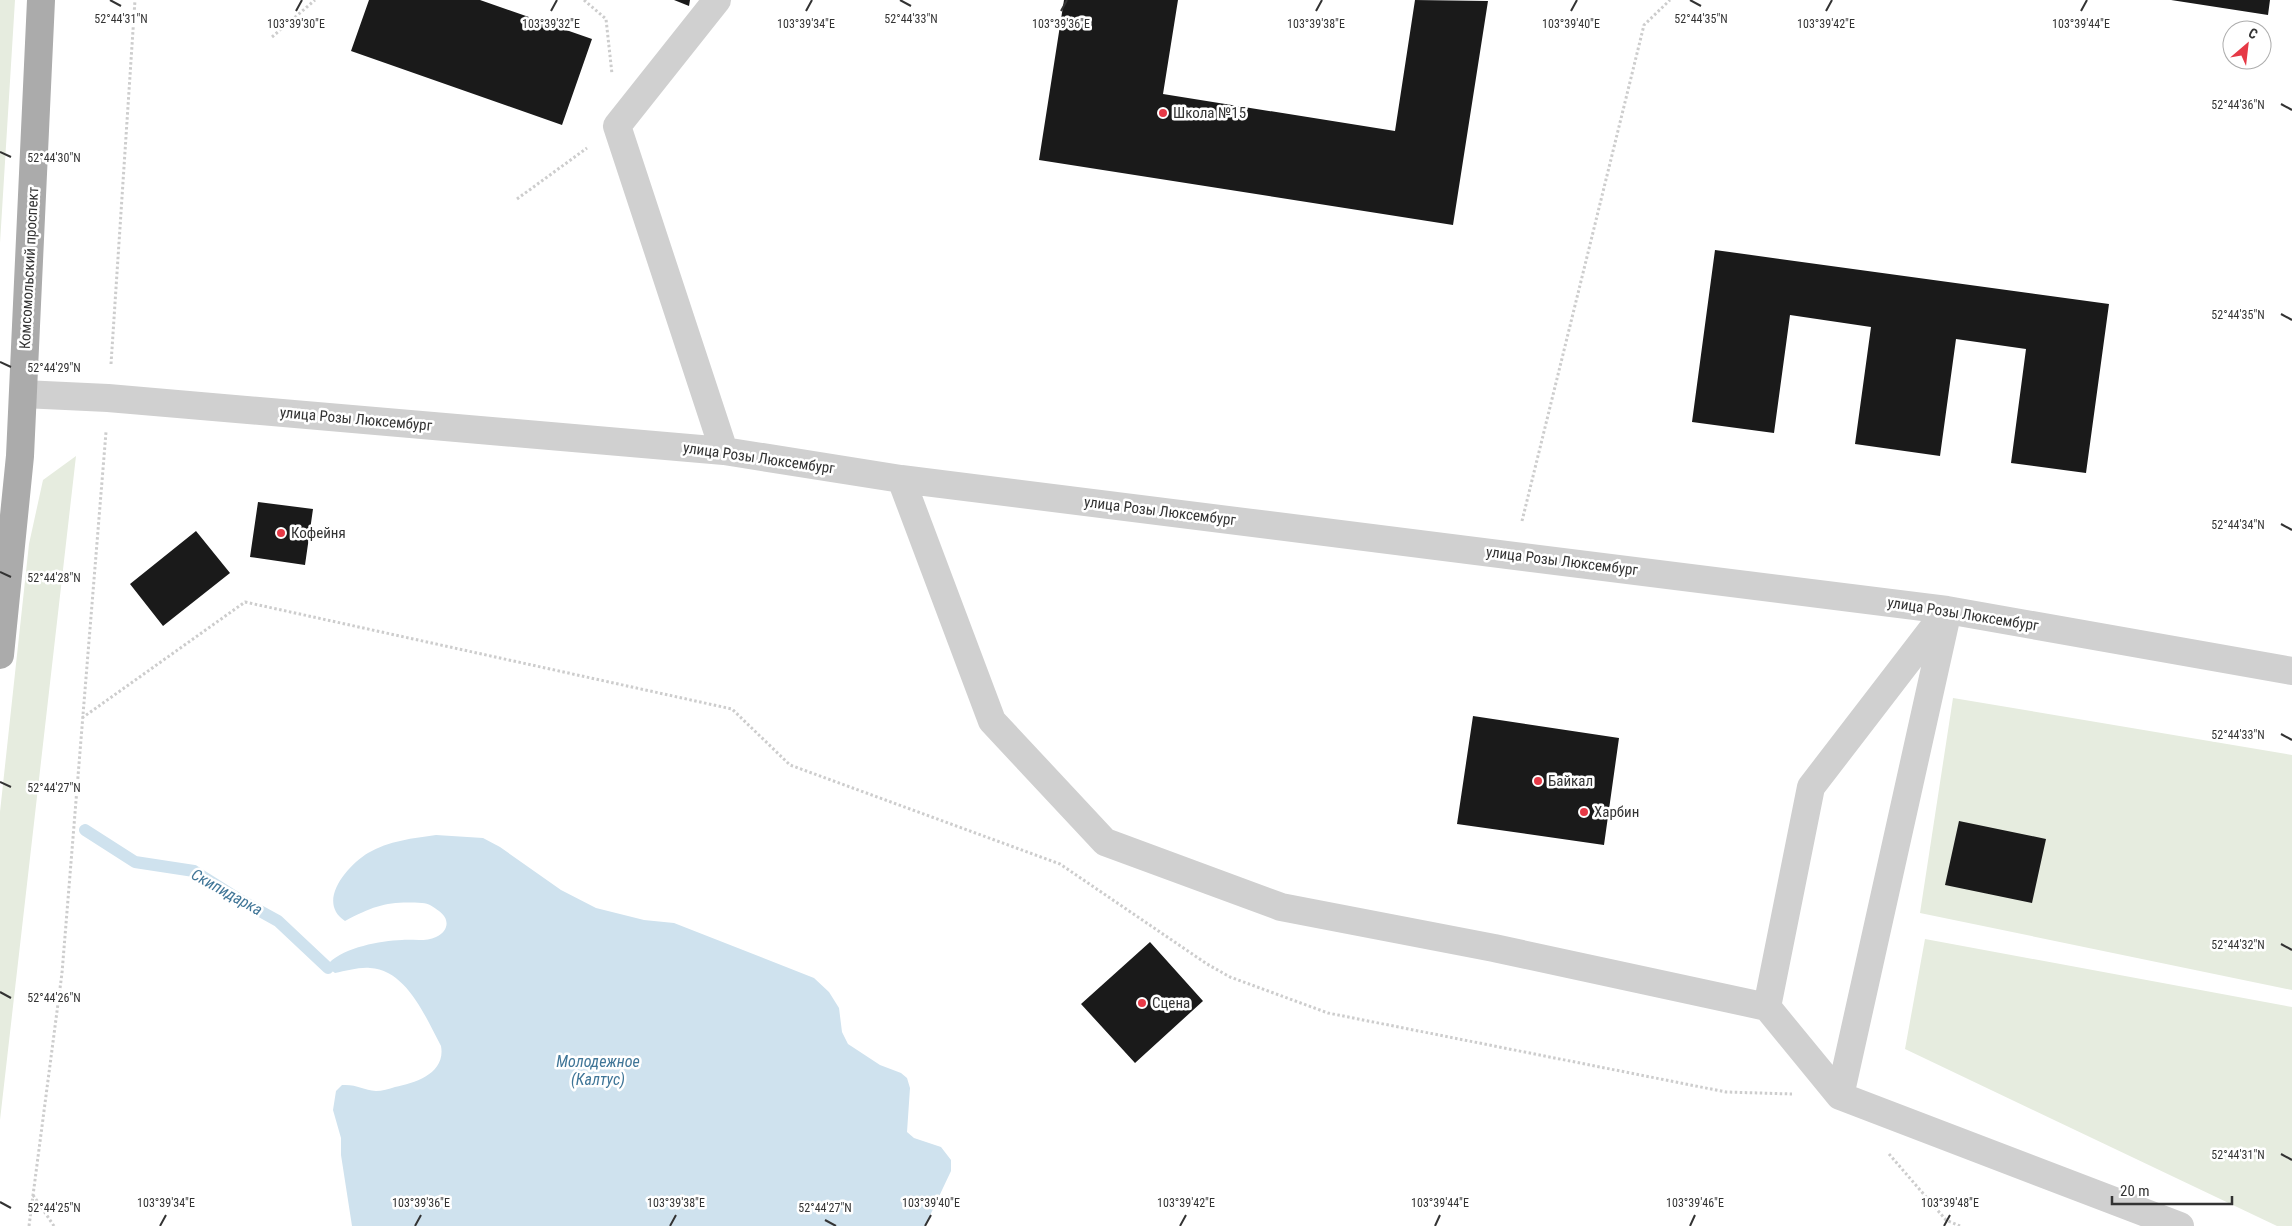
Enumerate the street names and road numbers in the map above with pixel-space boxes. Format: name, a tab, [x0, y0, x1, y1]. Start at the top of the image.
street label: Комсомольский проспект	[16, 186, 42, 350]
street label: улица Розы Люксембург	[279, 403, 433, 435]
street label: улица Розы Люксембург	[682, 438, 836, 478]
street label: улица Розы Люксембург	[1083, 493, 1237, 529]
street label: улица Розы Люксембург	[1485, 543, 1639, 579]
street label: улица Розы Люксембург	[1886, 593, 2040, 635]

